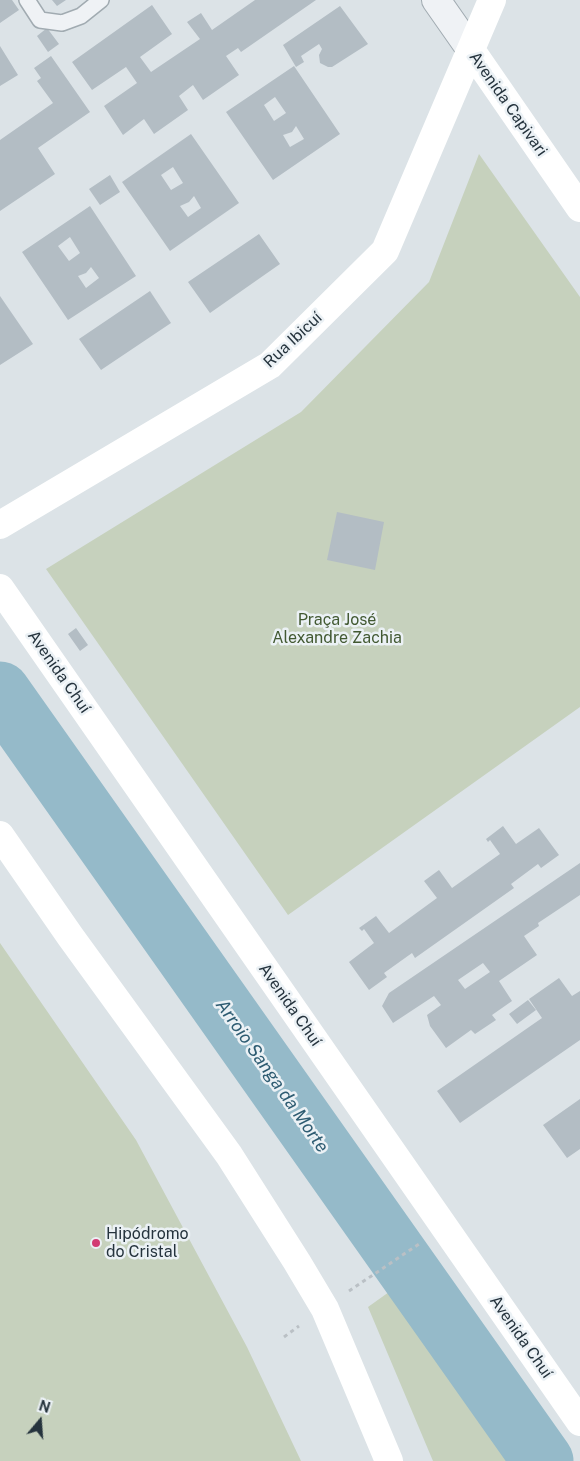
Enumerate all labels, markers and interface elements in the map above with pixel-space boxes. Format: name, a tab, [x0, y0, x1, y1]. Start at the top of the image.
street label: Avenida Capivari	[465, 48, 551, 160]
street label: Rua Ibicuí	[260, 308, 326, 372]
park label: Praça José Alexandre Zachia	[272, 610, 402, 648]
street label: Avenida Chuí	[24, 627, 94, 717]
street label: Avenida Chuí	[255, 960, 325, 1050]
water label: Arroio Sanga da Morte	[211, 995, 333, 1157]
place label: Hipódromo do Cristal	[106, 1224, 189, 1262]
marker: Hipódromo do Cristal	[90, 1237, 102, 1249]
street label: Avenida Chuí	[486, 1292, 556, 1382]
north arrow	[15, 1396, 65, 1446]
text: N	[37, 1397, 52, 1416]

